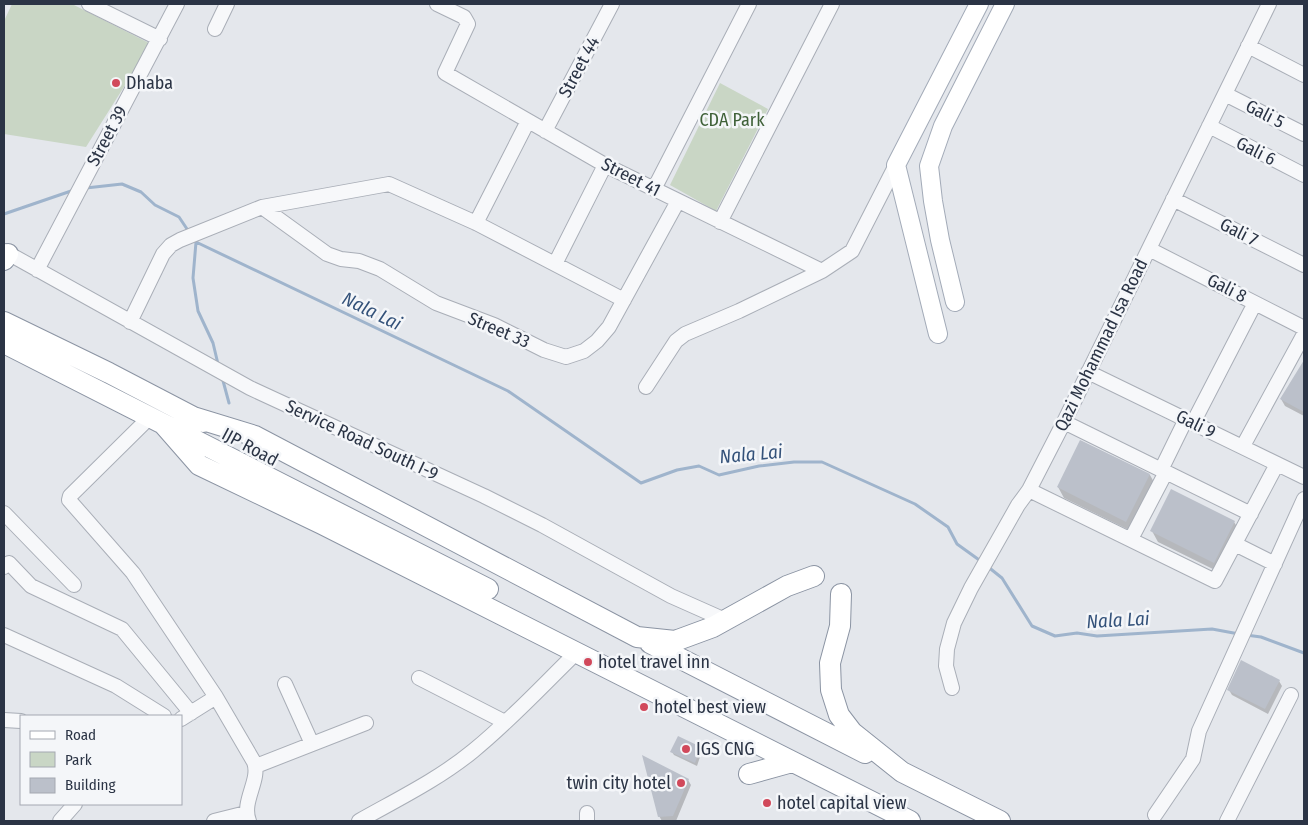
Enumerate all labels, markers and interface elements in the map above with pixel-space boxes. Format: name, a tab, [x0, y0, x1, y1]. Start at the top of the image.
street label: Street 44	[554, 32, 604, 101]
place label: Dhaba	[126, 72, 173, 94]
marker: Dhaba	[110, 77, 122, 89]
street label: Gali 5	[1242, 95, 1288, 133]
street label: Street 39	[82, 102, 132, 170]
park label: CDA Park	[699, 109, 765, 131]
street label: Gali 6	[1233, 132, 1279, 170]
street label: Street 41	[598, 153, 664, 201]
street label: Gali 7	[1216, 213, 1262, 251]
street label: Qazi Mohammad Isa Road	[1050, 255, 1152, 435]
street label: Gali 8	[1204, 269, 1250, 307]
water label: Nala Lai	[339, 287, 406, 335]
street label: Street 33	[465, 307, 533, 353]
street label: Service Road South I-9	[282, 395, 442, 485]
street label: Gali 9	[1173, 405, 1219, 443]
street label: IJP Road	[218, 423, 282, 471]
water label: Nala Lai	[719, 440, 784, 468]
water label: Nala Lai	[1086, 607, 1150, 633]
place label: hotel travel inn	[598, 651, 710, 673]
marker: hotel travel inn	[582, 656, 594, 668]
place label: hotel best view	[654, 696, 766, 718]
marker: hotel best view	[638, 701, 650, 713]
legend	[20, 715, 182, 805]
text: Road	[65, 726, 96, 744]
place label: IGS CNG	[696, 738, 755, 760]
marker: IGS CNG	[680, 743, 692, 755]
text: Park	[65, 751, 92, 769]
place label: twin city hotel	[567, 772, 671, 794]
text: Building	[65, 776, 116, 794]
marker: twin city hotel	[675, 777, 687, 789]
place label: hotel capital view	[777, 792, 907, 814]
marker: hotel capital view	[761, 797, 773, 809]

